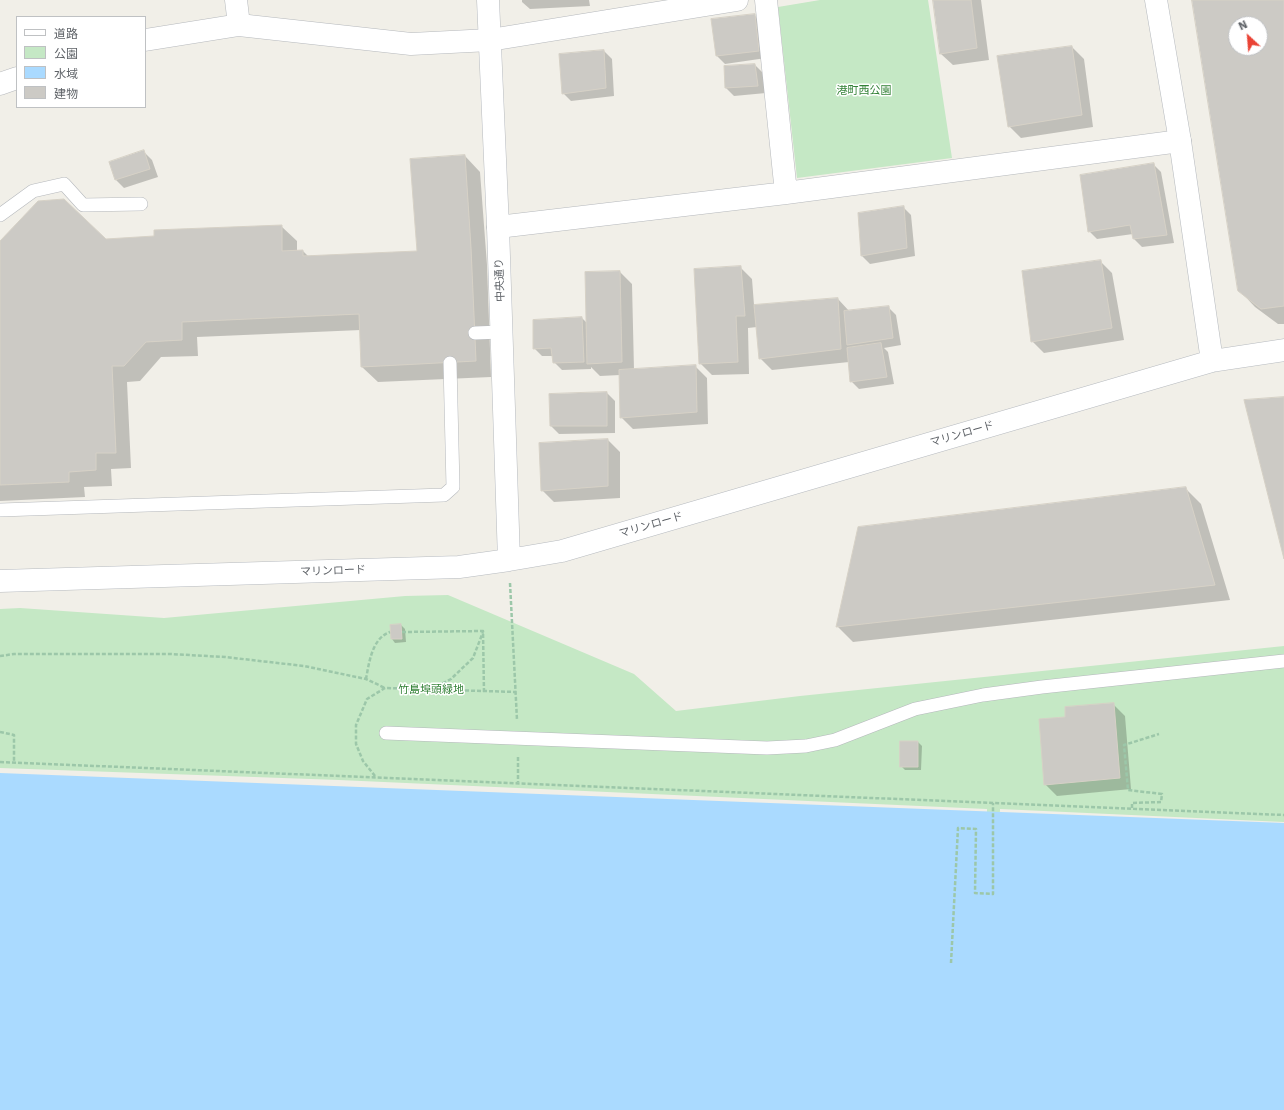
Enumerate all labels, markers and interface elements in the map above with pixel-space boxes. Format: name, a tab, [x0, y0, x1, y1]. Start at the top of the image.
legend	[16, 16, 146, 108]
north arrow	[1228, 16, 1268, 56]
text: N	[1236, 18, 1249, 33]
text: 道路	[54, 27, 78, 41]
text: 公園	[54, 47, 78, 61]
text: 水域	[54, 67, 78, 81]
park label: 港町西公園	[837, 84, 891, 98]
text: 建物	[54, 87, 78, 101]
street label: 中央通り	[493, 258, 507, 302]
street label: マリンロード	[928, 419, 996, 449]
street label: マリンロード	[617, 510, 685, 540]
street label: マリンロード	[300, 563, 366, 579]
park label: 竹島埠頭緑地	[398, 683, 464, 697]

